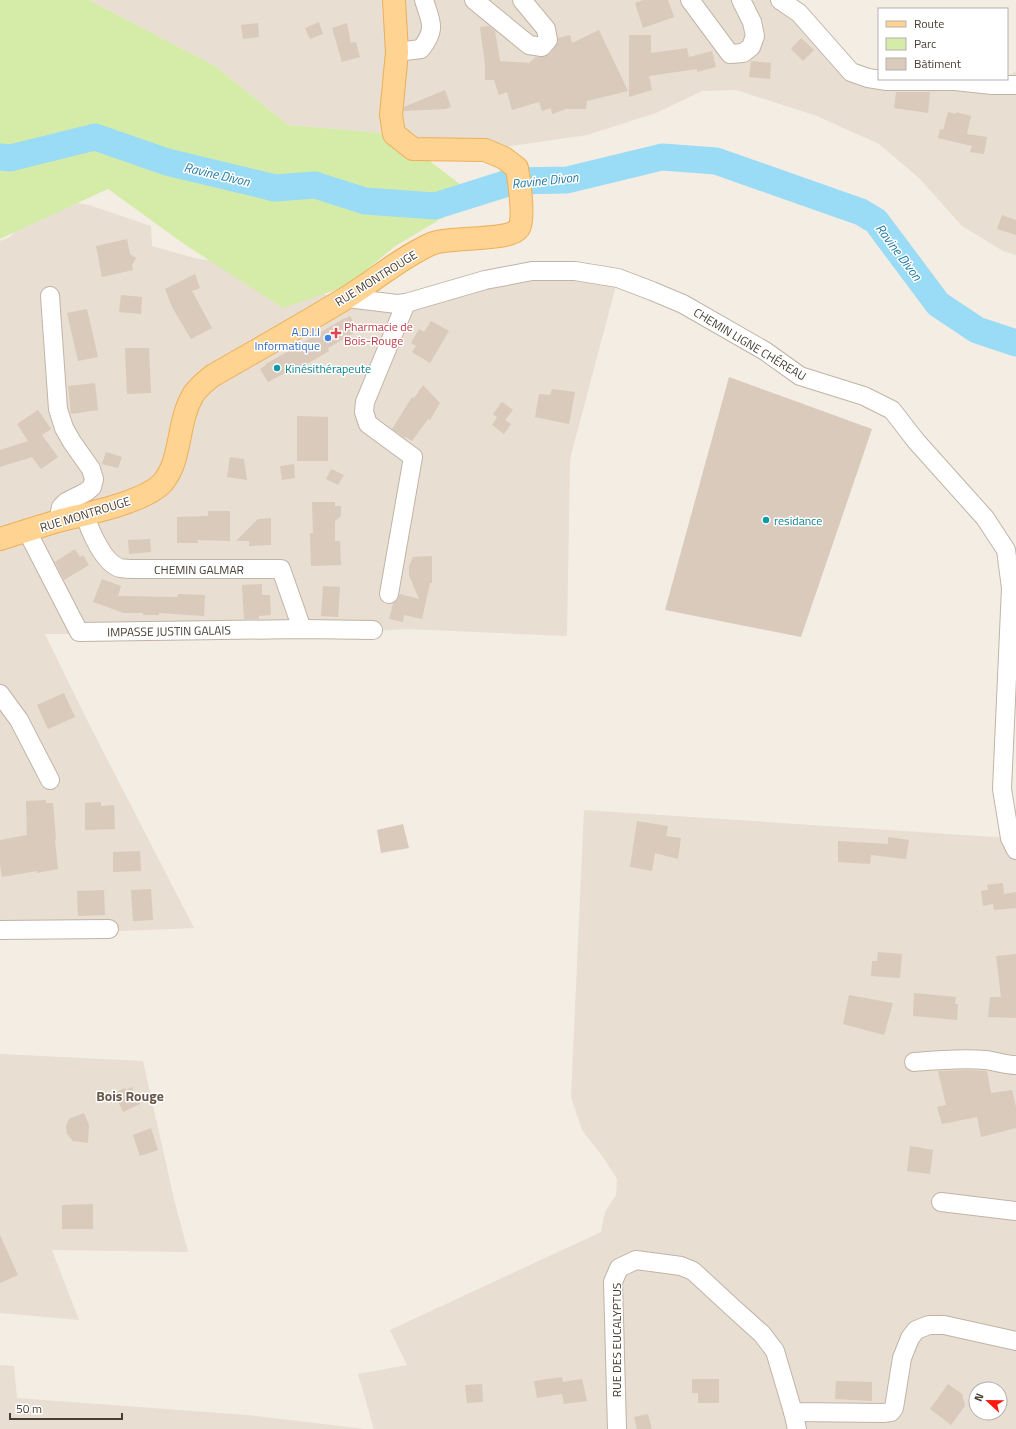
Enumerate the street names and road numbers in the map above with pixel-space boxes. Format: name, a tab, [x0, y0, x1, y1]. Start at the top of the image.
street label: RUE MONTROUGE	[331, 245, 421, 311]
street label: CHEMIN LIGNE CHÉREAU	[690, 303, 810, 385]
street label: RUE MONTROUGE	[37, 491, 133, 537]
street label: CHEMIN GALMAR	[154, 560, 244, 579]
street label: IMPASSE JUSTIN GALAIS	[107, 620, 231, 642]
street label: RUE DES EUCALYPTUS	[607, 1283, 626, 1397]

